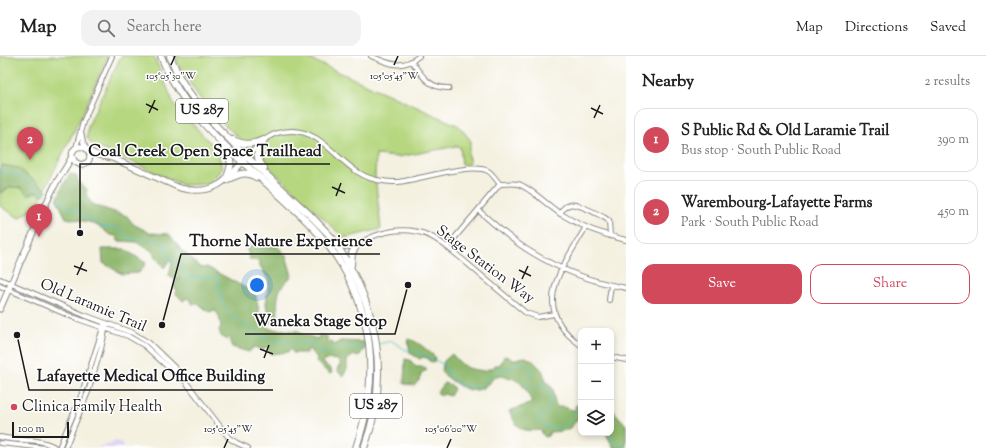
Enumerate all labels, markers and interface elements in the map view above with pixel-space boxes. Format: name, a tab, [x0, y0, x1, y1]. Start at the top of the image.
search box	[81, 10, 361, 46]
text: Map	[20, 14, 57, 41]
icon: search	[95, 17, 117, 39]
text: Search here	[127, 17, 202, 38]
text: Map	[796, 18, 823, 38]
text: Directions	[845, 18, 908, 38]
text: Saved	[930, 18, 966, 38]
text: 105°05'30"W	[146, 69, 196, 84]
text: 105°05'45"W	[370, 69, 418, 84]
text: Nearby	[642, 70, 694, 94]
text: 2 results	[925, 73, 970, 91]
road number: US 287	[176, 99, 228, 123]
text: S Public Rd & Old Laramie Trail	[681, 121, 890, 142]
pin: 2	[17, 127, 43, 160]
text: 1	[654, 131, 658, 149]
text: 390 m	[937, 131, 969, 149]
callout: Coal Creek Open Space Trailhead	[80, 136, 330, 164]
text: Coal Creek Open Space Trailhead	[88, 141, 323, 164]
text: Bus stop · South Public Road	[681, 142, 841, 160]
text: Warembourg-Lafayette Farms	[681, 193, 872, 214]
text: 2	[653, 203, 659, 221]
text: 450 m	[938, 203, 969, 221]
pin: 1	[26, 204, 52, 237]
text: Park · South Public Road	[681, 214, 819, 232]
street label: Stage Station Way	[431, 221, 539, 309]
callout: Thorne Nature Experience	[181, 226, 380, 254]
text: Thorne Nature Experience	[189, 231, 373, 254]
button: Save	[642, 264, 802, 304]
button: Share	[810, 264, 970, 304]
street label: Old Laramie Trail	[37, 274, 149, 338]
your location	[247, 275, 267, 295]
callout: Waneka Stage Stop	[245, 306, 395, 334]
text: Waneka Stage Stop	[253, 311, 387, 334]
map controls	[578, 328, 614, 436]
button: +	[578, 328, 614, 364]
callout: Lafayette Medical Office Building	[29, 362, 273, 390]
button: −	[578, 364, 614, 400]
text: Lafayette Medical Office Building	[37, 366, 265, 389]
road number: US 287	[350, 394, 402, 418]
place label: Clinica Family Health	[22, 397, 163, 418]
button: layers	[578, 400, 614, 436]
marker: Clinica Family Health	[9, 402, 19, 412]
scale bar	[12, 420, 69, 439]
text: 100 m	[18, 421, 45, 437]
text: 105°05'45"W	[204, 422, 252, 437]
text: 105°06'00"W	[425, 422, 477, 437]

